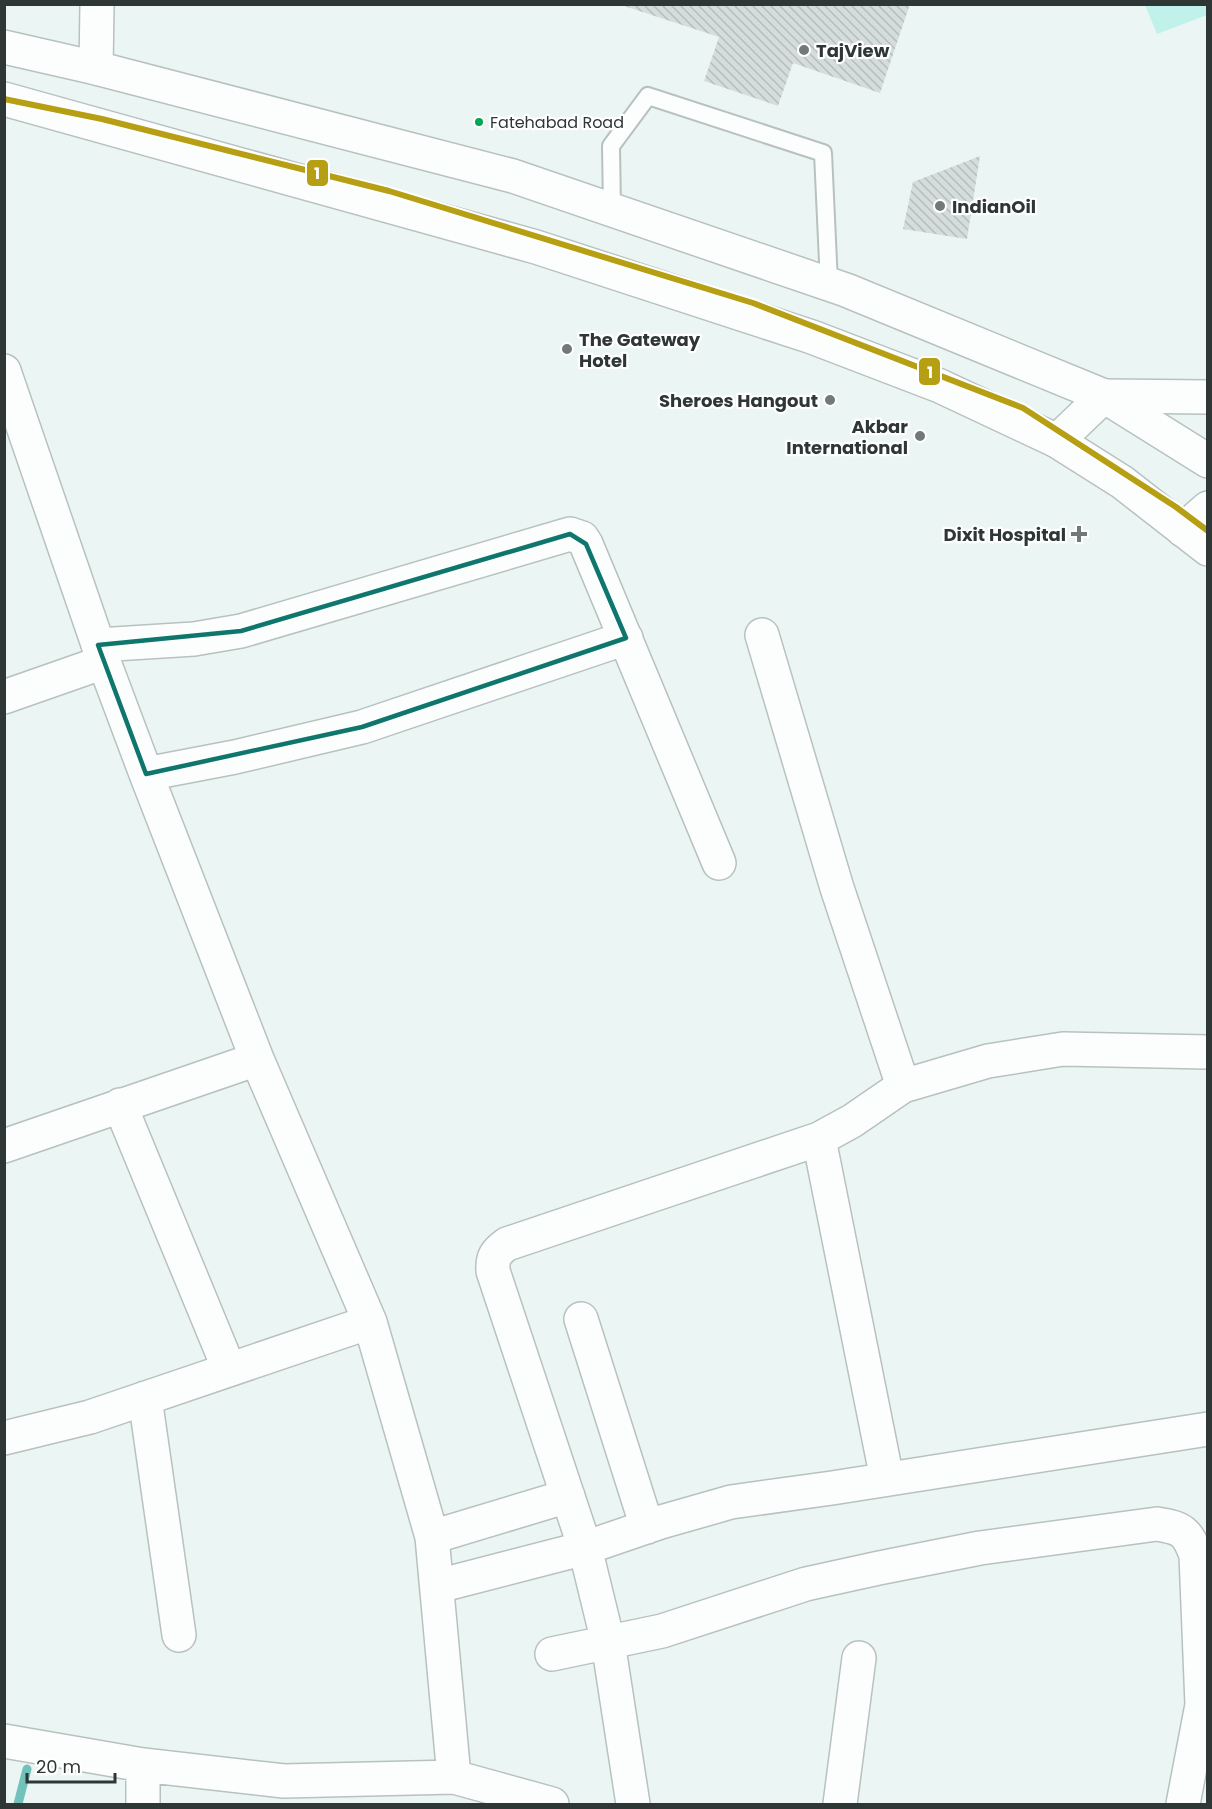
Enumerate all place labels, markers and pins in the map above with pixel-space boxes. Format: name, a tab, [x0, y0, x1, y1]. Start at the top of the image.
place label: TajView	[816, 38, 890, 63]
marker: TajView	[797, 43, 811, 57]
place label: Fatehabad Road	[490, 111, 624, 134]
marker: Fatehabad Road	[473, 116, 485, 128]
place label: IndianOil	[952, 194, 1036, 219]
marker: IndianOil	[933, 199, 947, 213]
place label: The Gateway Hotel	[579, 327, 701, 373]
marker: The Gateway Hotel	[560, 342, 574, 356]
place label: Sheroes Hangout	[659, 388, 818, 413]
marker: Sheroes Hangout	[823, 393, 837, 407]
place label: Akbar International	[786, 414, 908, 460]
marker: Akbar International	[913, 429, 927, 443]
place label: Dixit Hospital	[944, 522, 1066, 547]
marker: Dixit Hospital	[1070, 525, 1088, 543]

